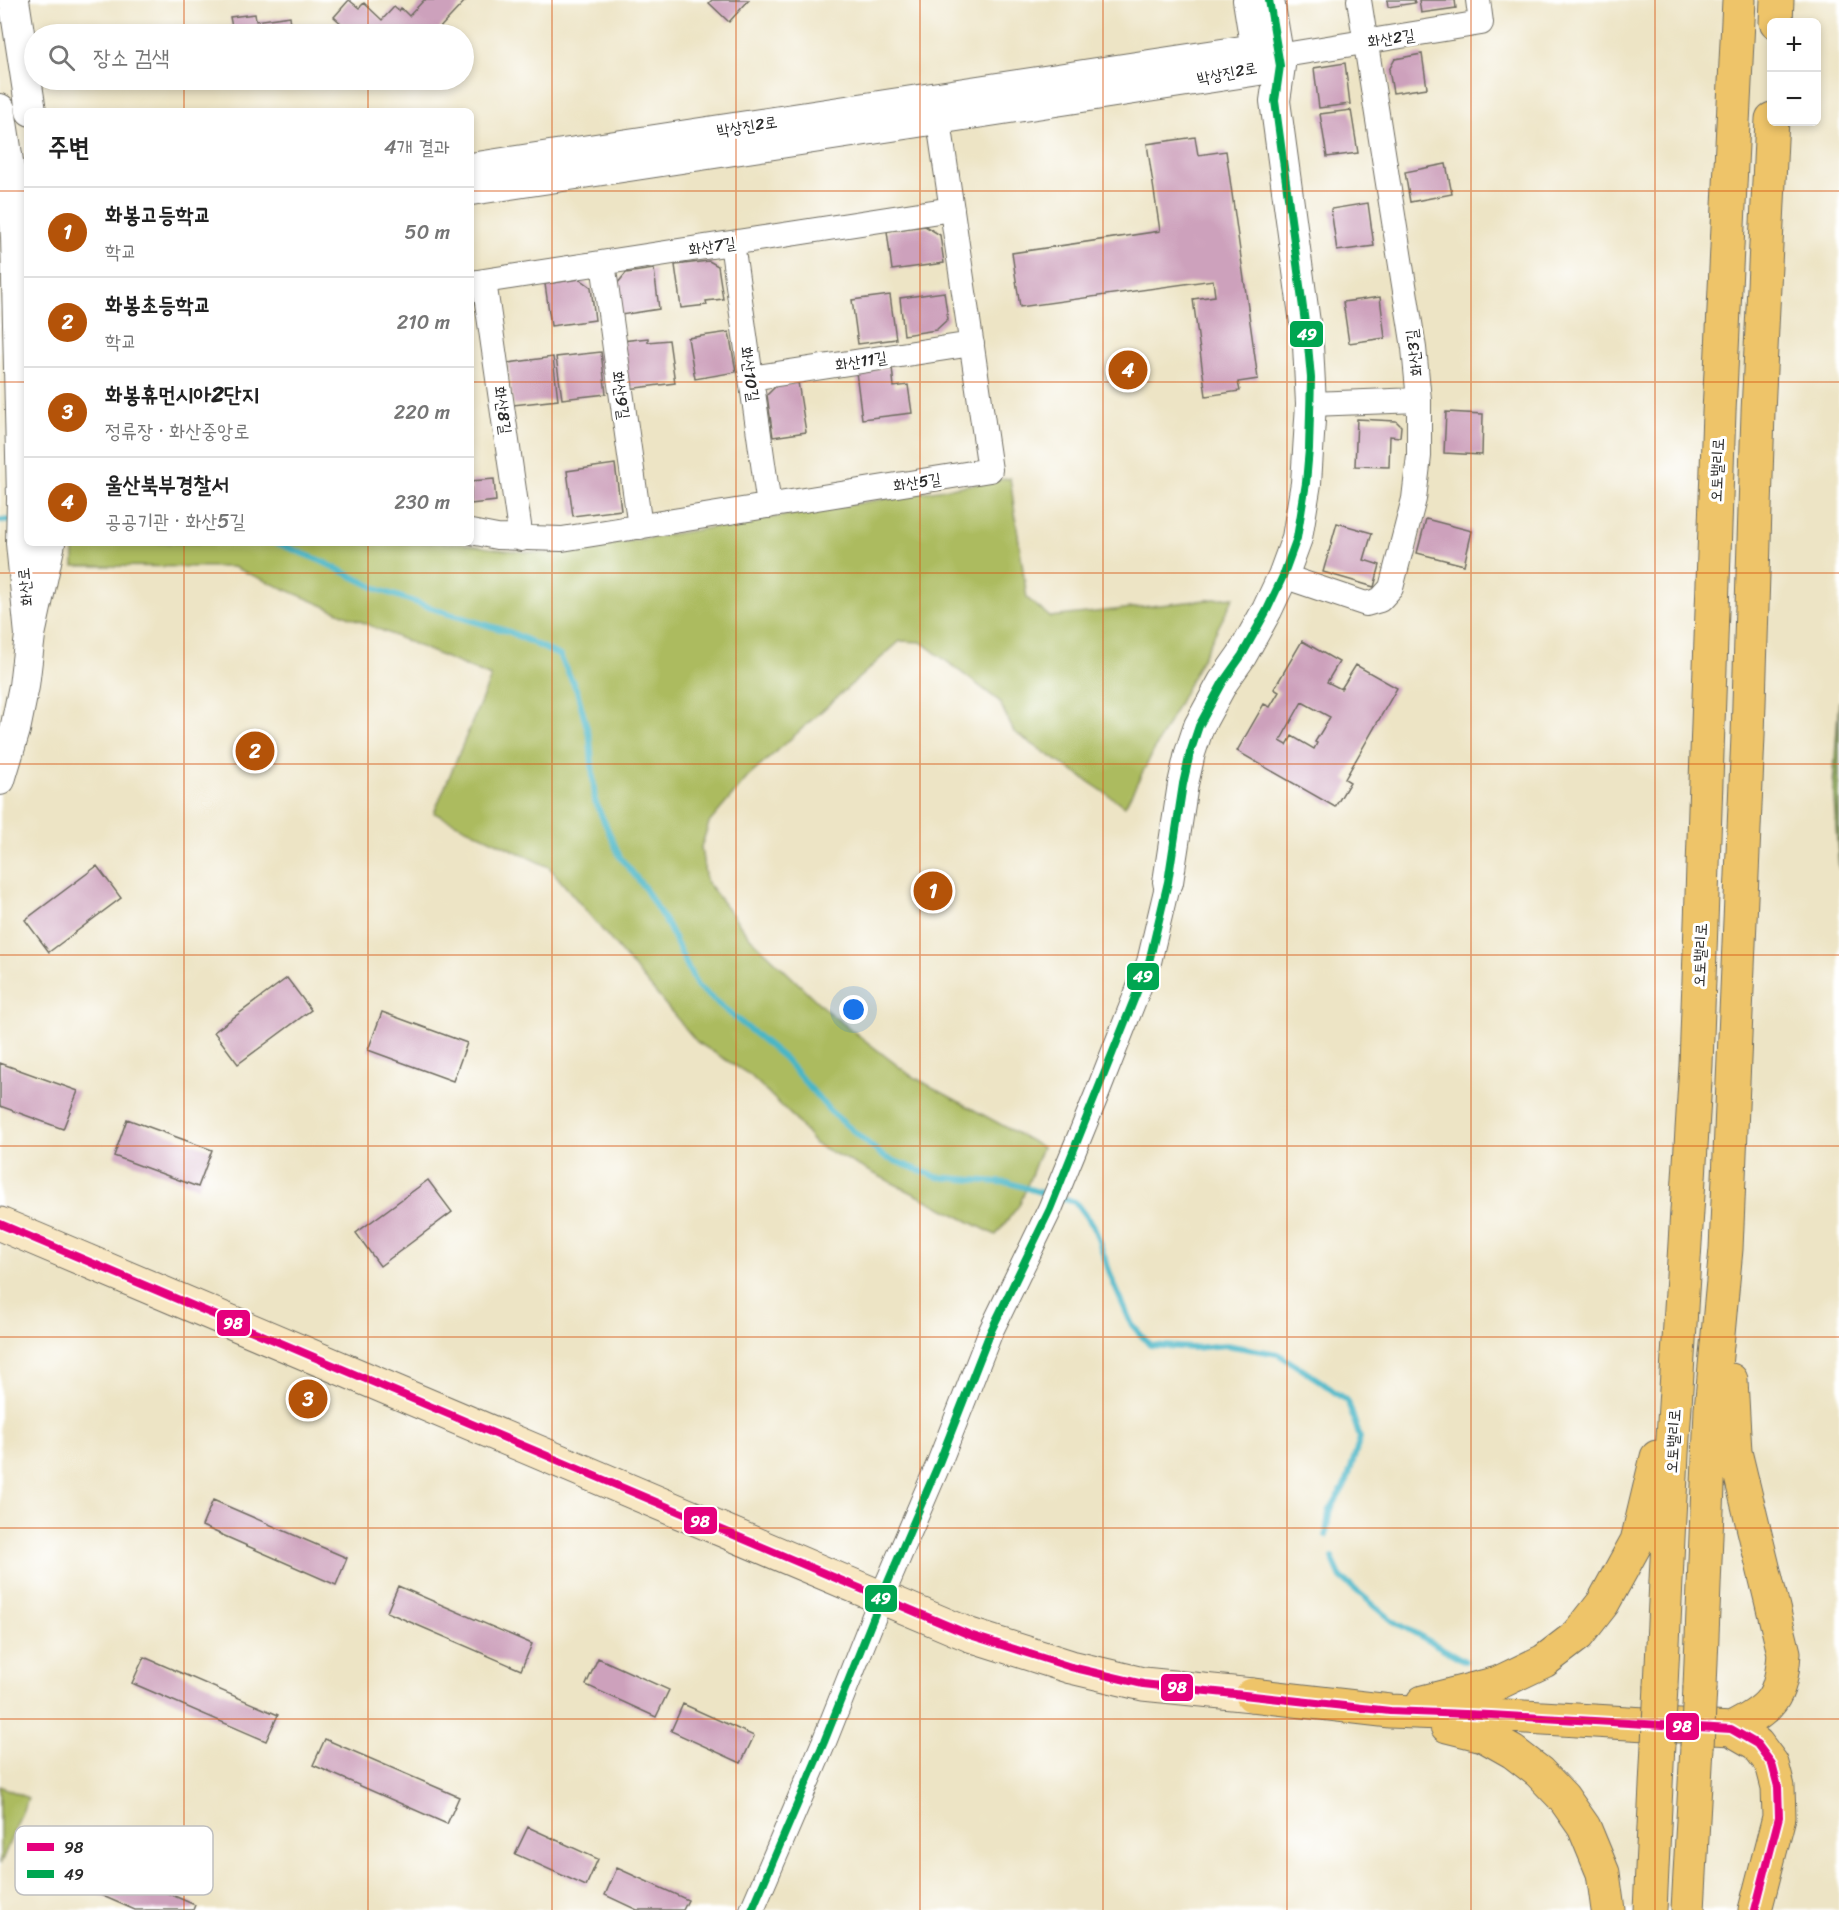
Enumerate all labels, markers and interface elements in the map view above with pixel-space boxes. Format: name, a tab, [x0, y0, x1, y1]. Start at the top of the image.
map controls	[1767, 18, 1821, 126]
button: +	[1767, 18, 1821, 72]
street label: 화산2길	[1365, 20, 1417, 56]
search box	[24, 24, 474, 90]
text: 장소 검색	[93, 38, 170, 77]
icon: search	[45, 41, 78, 74]
street label: 박상진2로	[1194, 53, 1260, 93]
button: −	[1767, 72, 1821, 126]
street label: 박상진2로	[715, 107, 779, 145]
text: 주변	[48, 124, 90, 170]
text: 4개 결과	[384, 130, 450, 165]
text: 화봉고등학교	[105, 195, 211, 234]
text: 1	[63, 215, 72, 250]
text: 50 m	[405, 215, 450, 250]
street label: 화산7길	[686, 228, 738, 264]
text: 학교	[105, 234, 137, 269]
text: 화봉초등학교	[105, 285, 211, 324]
text: 2	[62, 305, 73, 340]
text: 210 m	[397, 305, 450, 340]
line badge: 49	[1289, 320, 1324, 348]
text: 49	[1296, 320, 1317, 349]
text: 학교	[105, 324, 137, 359]
street label: 화산3길	[1397, 328, 1431, 378]
street label: 화산11길	[833, 343, 889, 379]
street label: 화산10길	[732, 344, 768, 404]
pin: 4	[1108, 348, 1148, 392]
street label: 화산9길	[603, 369, 639, 421]
text: 화봉휴먼시아2단지	[105, 375, 259, 414]
street label: 화산8길	[485, 384, 521, 436]
text: 3	[62, 395, 73, 430]
text: 220 m	[394, 395, 450, 430]
text: 정류장 · 화산중앙로	[105, 414, 250, 449]
street label: 오토밸리로	[1701, 437, 1733, 503]
street label: 화산5길	[891, 464, 943, 500]
text: 울산북부경찰서	[105, 465, 229, 504]
text: 4	[61, 485, 74, 520]
text: 230 m	[394, 485, 450, 520]
text: 공공기관 · 화산5길	[105, 504, 246, 539]
street label: 화산로	[9, 566, 41, 608]
pin: 2	[236, 728, 274, 774]
pin: 1	[914, 868, 952, 914]
street label: 오토밸리로	[1684, 922, 1716, 988]
line badge: 49	[1126, 962, 1160, 991]
text: 49	[1132, 962, 1153, 991]
your location	[839, 995, 868, 1024]
line badge: 98	[216, 1309, 251, 1337]
text: 98	[223, 1309, 243, 1338]
pin: 3	[288, 1376, 328, 1422]
street label: 오토밸리로	[1657, 1408, 1689, 1474]
line badge: 98	[683, 1506, 718, 1535]
text: 98	[690, 1507, 710, 1536]
line badge: 49	[864, 1584, 898, 1613]
text: 49	[870, 1584, 891, 1613]
line badge: 98	[1160, 1673, 1194, 1702]
text: 98	[1167, 1673, 1187, 1702]
line badge: 98	[1665, 1712, 1700, 1741]
text: 98	[1672, 1712, 1692, 1741]
legend	[15, 1826, 213, 1895]
text: 98	[64, 1833, 84, 1862]
text: 49	[64, 1860, 84, 1889]

